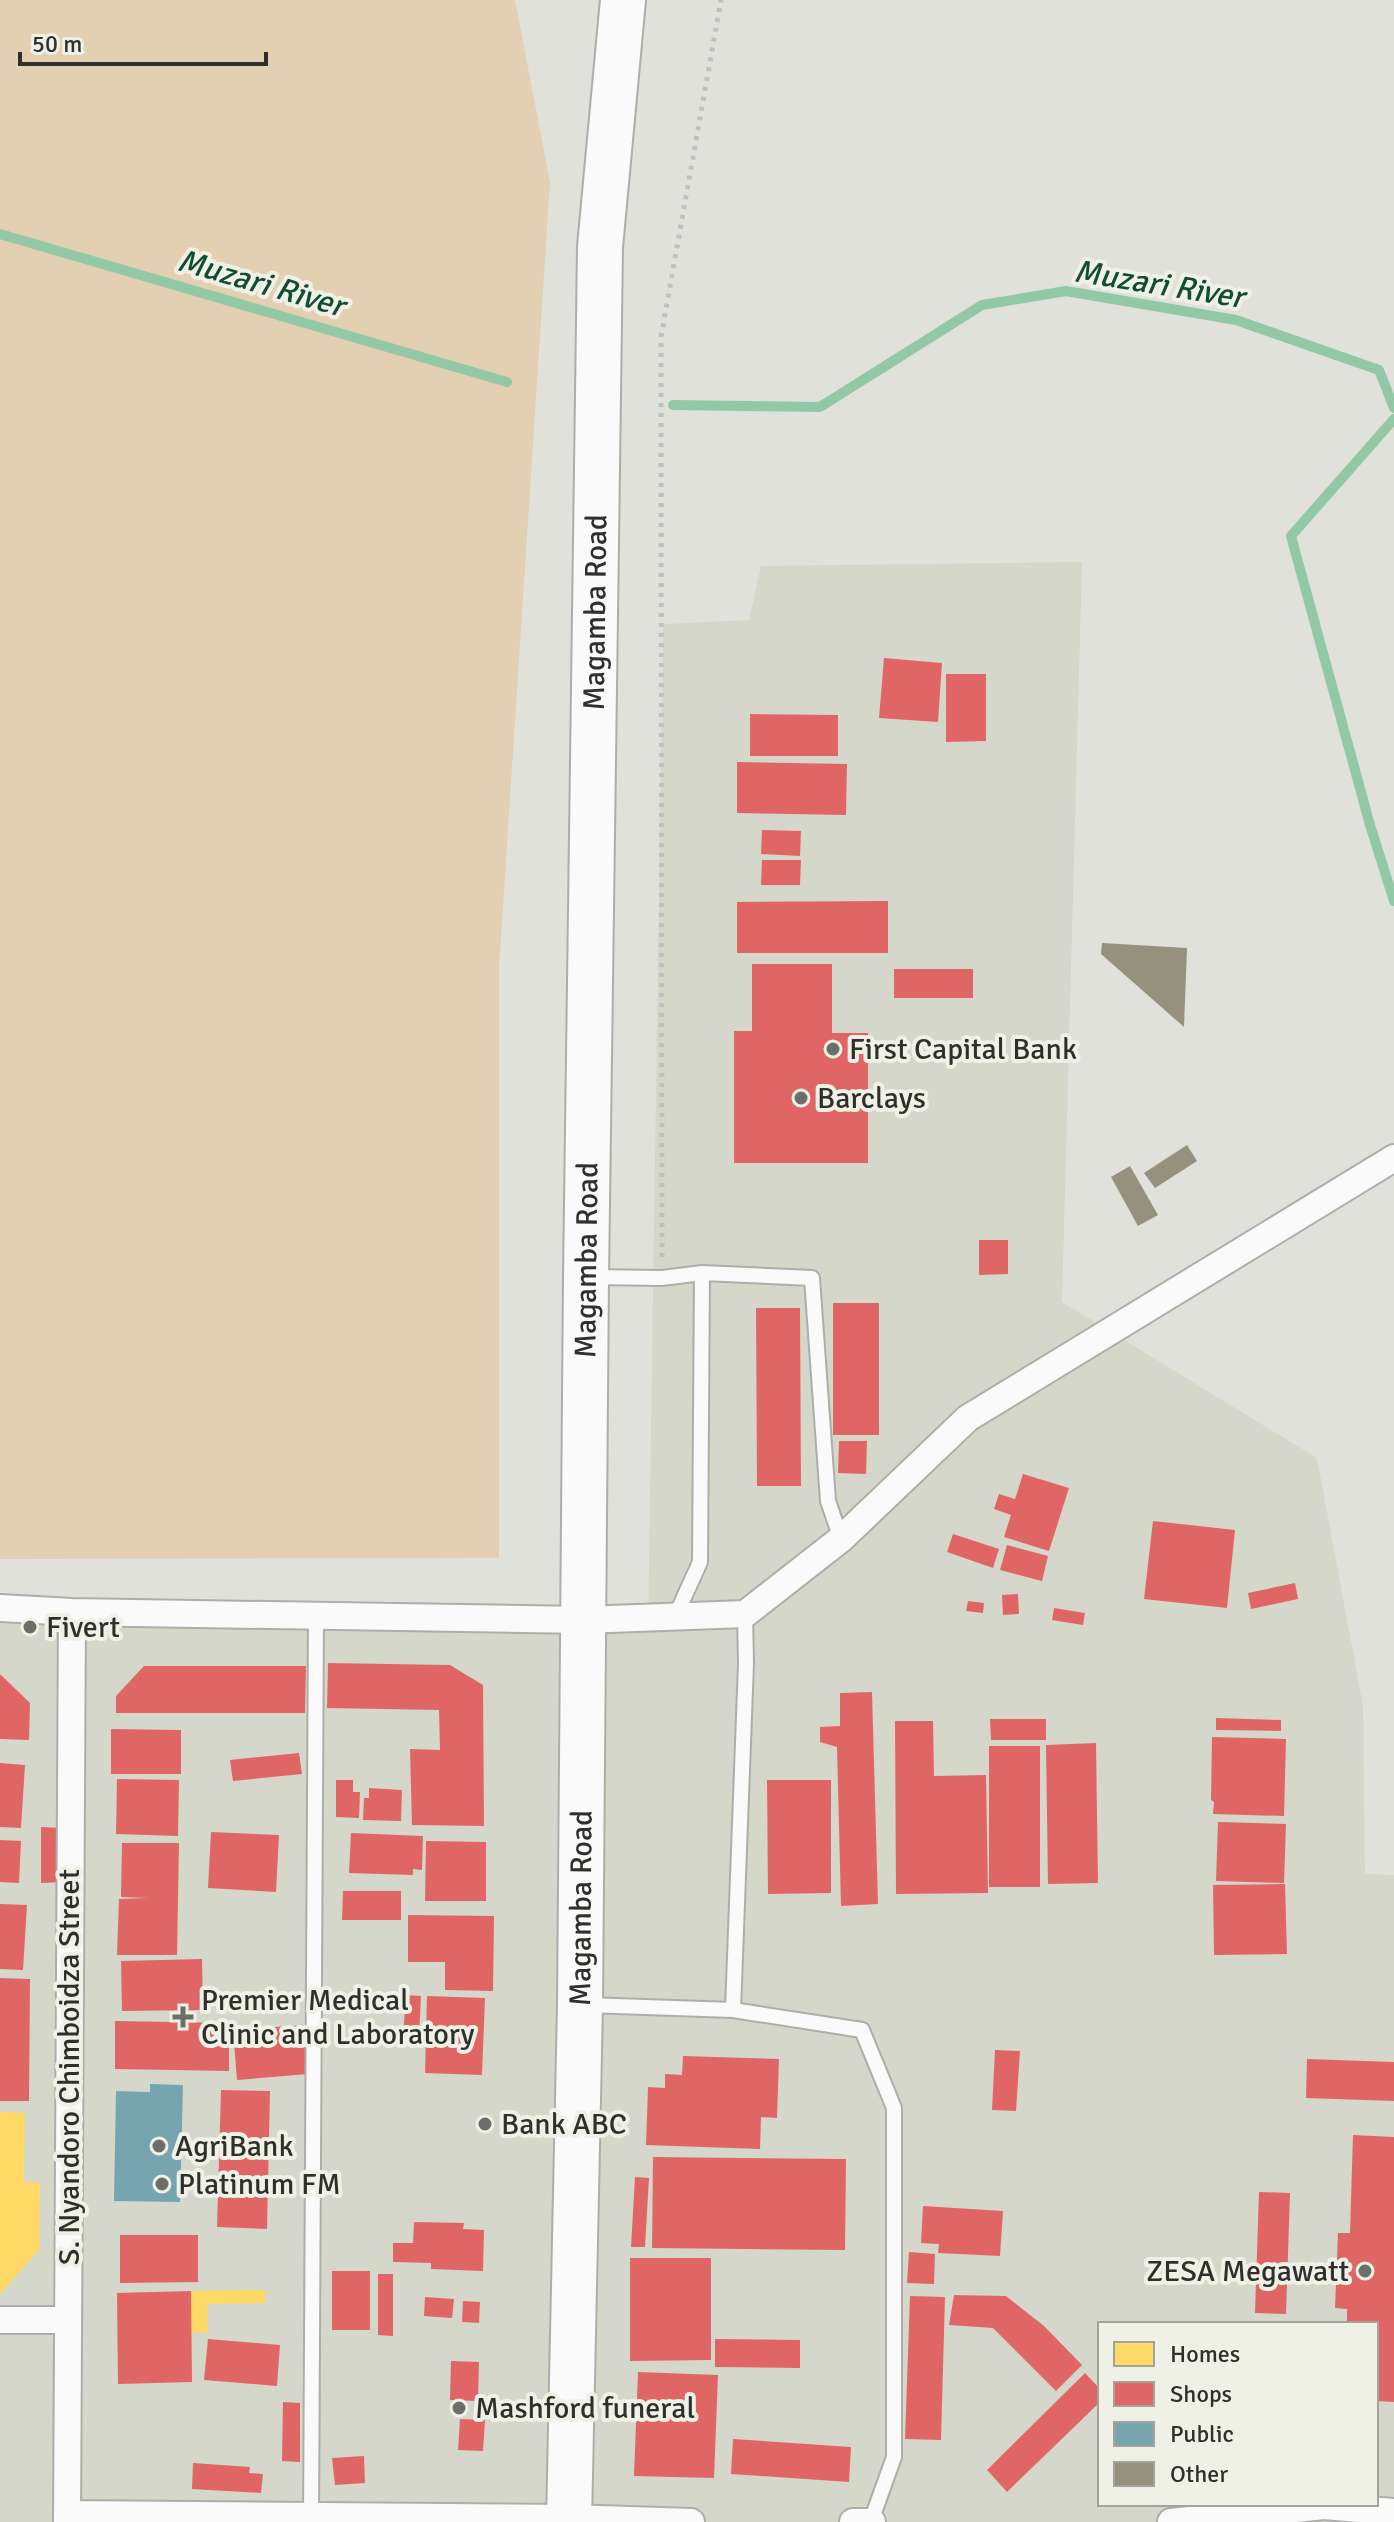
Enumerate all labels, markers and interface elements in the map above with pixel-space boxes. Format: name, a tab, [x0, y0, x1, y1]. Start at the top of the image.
scale bar	[20, 16, 266, 66]
text: 50 m	[32, 29, 82, 59]
water label: Muzari River	[173, 241, 353, 327]
water label: Muzari River	[1071, 251, 1251, 317]
street label: Magamba Road	[575, 514, 615, 711]
place label: First Capital Bank	[849, 1031, 1077, 1068]
marker: First Capital Bank	[824, 1040, 842, 1058]
place label: Barclays	[817, 1080, 926, 1117]
marker: Barclays	[792, 1089, 810, 1107]
street label: Magamba Road	[567, 1162, 606, 1358]
place label: Fivert	[46, 1609, 120, 1646]
marker: Fivert	[21, 1618, 39, 1636]
street label: Magamba Road	[561, 1810, 600, 2006]
street label: S. Nyandoro Chimboidza Street	[51, 1869, 88, 2265]
place label: Premier Medical Clinic and Laboratory	[201, 1982, 475, 2053]
marker: Premier Medical Clinic and Laboratory	[172, 2006, 194, 2028]
place label: Bank ABC	[501, 2106, 627, 2143]
marker: Bank ABC	[476, 2115, 494, 2133]
place label: AgriBank	[175, 2128, 293, 2165]
marker: AgriBank	[150, 2137, 168, 2155]
place label: Platinum FM	[178, 2166, 341, 2203]
marker: Platinum FM	[153, 2175, 171, 2193]
place label: ZESA Megawatt	[1146, 2253, 1349, 2290]
marker: ZESA Megawatt	[1356, 2262, 1374, 2280]
legend	[1098, 2322, 1378, 2506]
text: Homes	[1170, 2339, 1240, 2369]
text: Shops	[1170, 2379, 1232, 2409]
place label: Mashford funeral	[475, 2390, 695, 2427]
marker: Mashford funeral	[450, 2399, 468, 2417]
text: Public	[1170, 2419, 1234, 2449]
text: Other	[1170, 2459, 1228, 2489]

